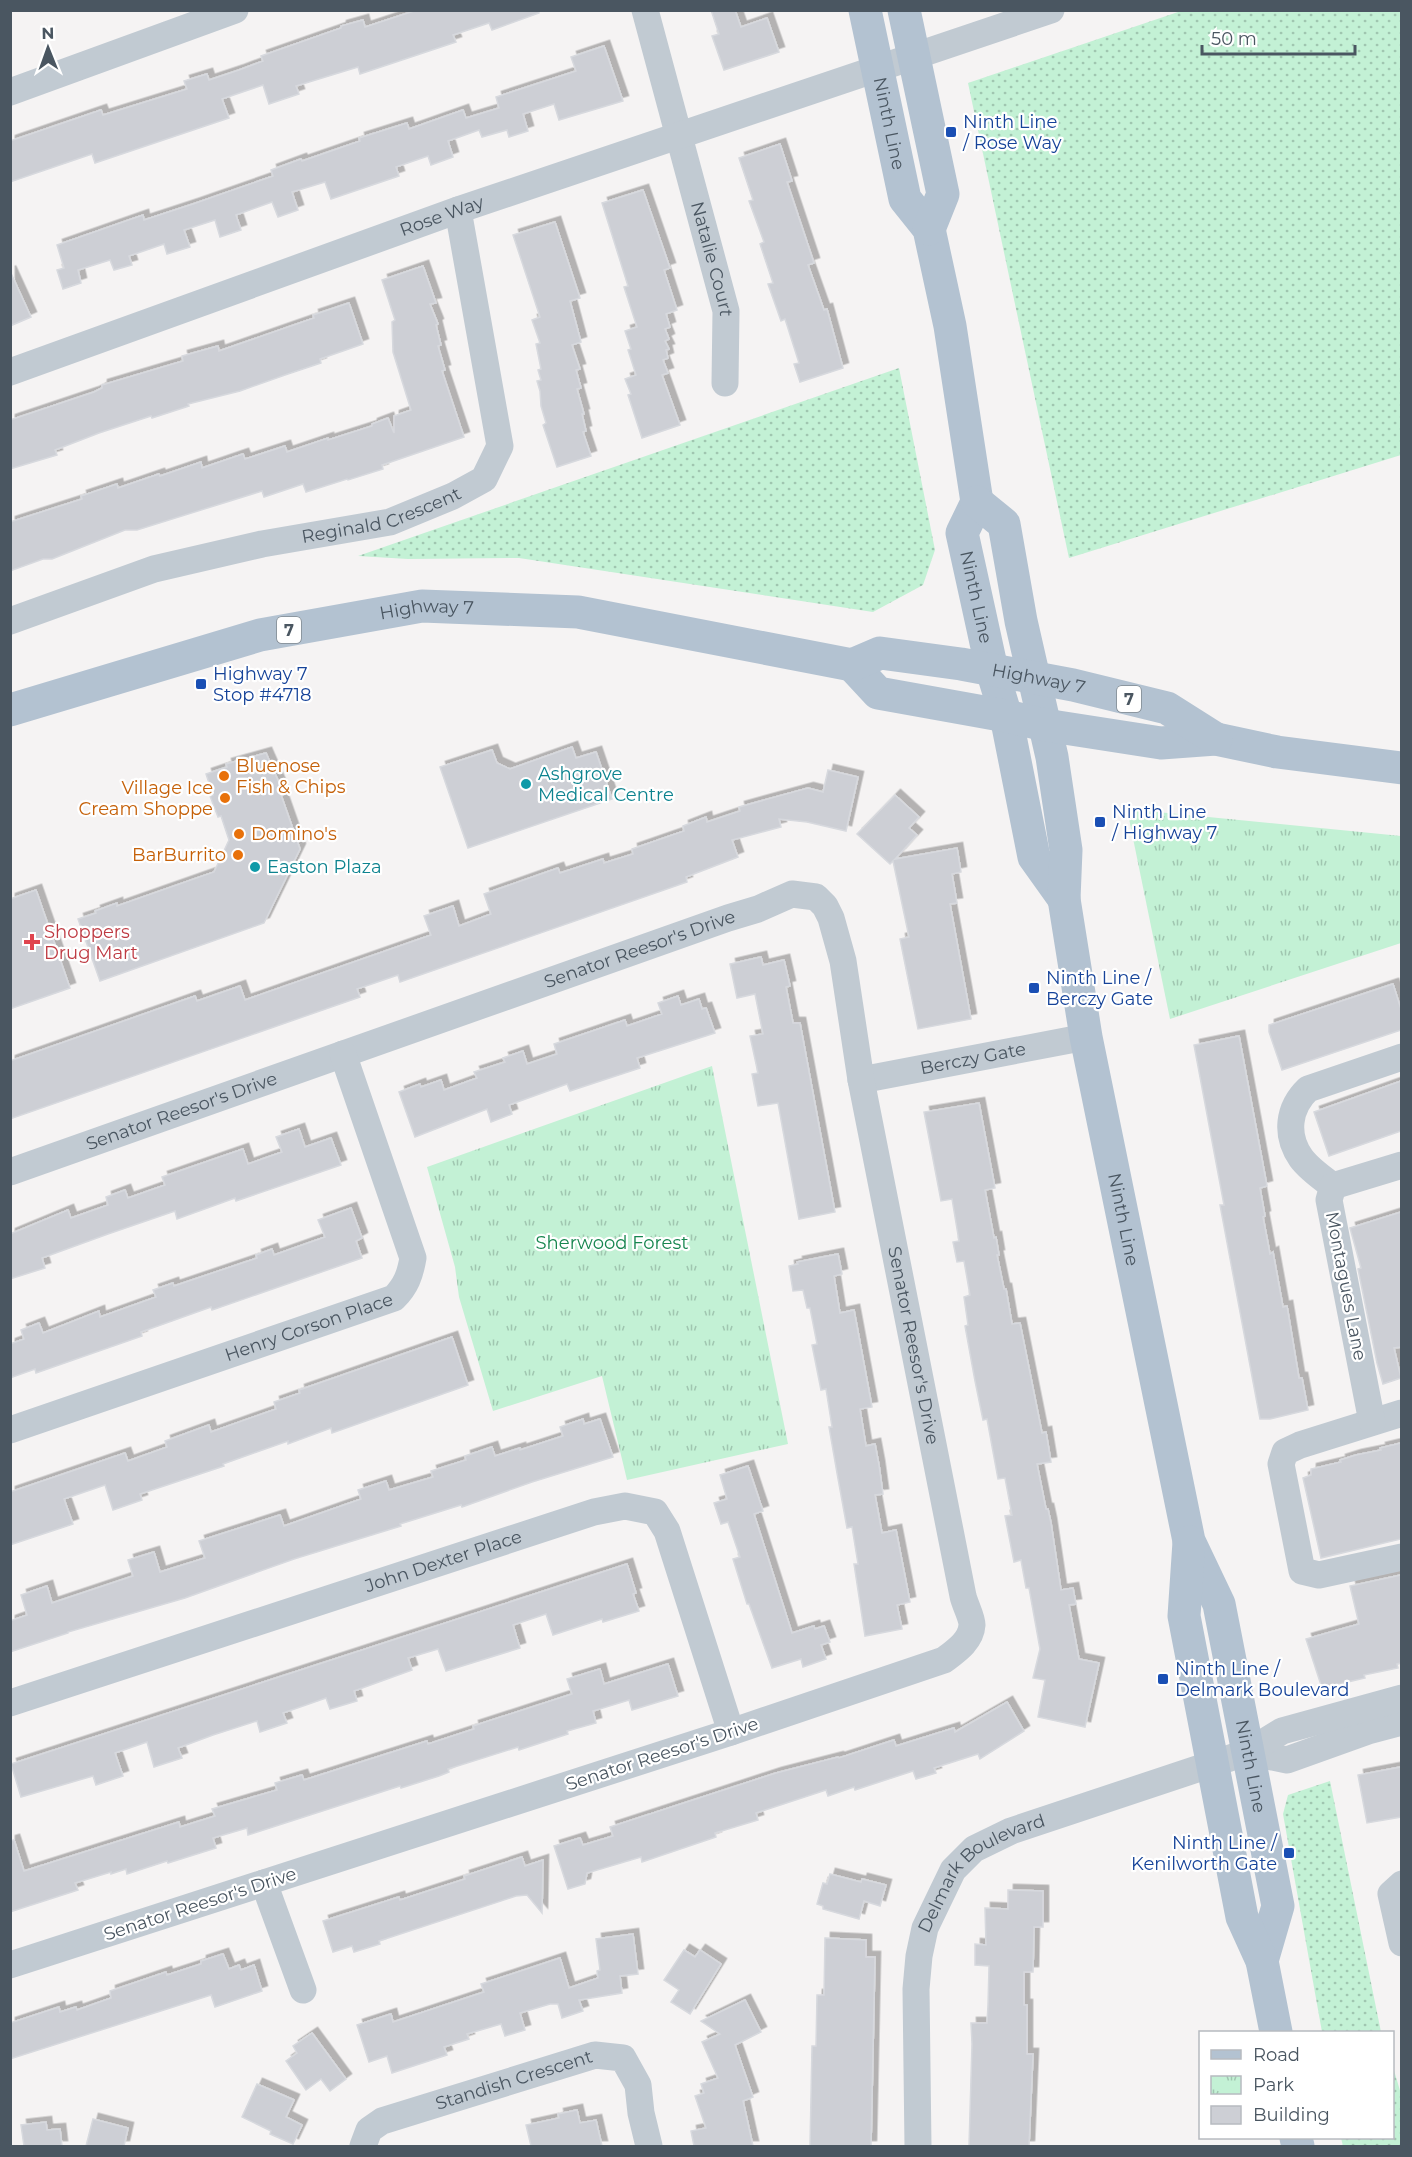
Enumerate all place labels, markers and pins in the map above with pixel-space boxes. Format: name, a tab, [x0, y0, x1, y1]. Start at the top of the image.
place label: Ninth Line / Rose Way	[962, 111, 1062, 154]
marker: Ninth Line / Rose Way	[944, 125, 958, 139]
place label: Highway 7 Stop #4718	[213, 663, 312, 706]
marker: Highway 7 Stop #4718	[194, 677, 208, 691]
place label: Bluenose Fish & Chips	[236, 755, 346, 798]
place label: Ashgrove Medical Centre	[538, 763, 674, 806]
marker: Bluenose Fish & Chips	[217, 769, 231, 783]
place label: Village Ice Cream Shoppe	[78, 777, 213, 820]
marker: Ashgrove Medical Centre	[519, 777, 533, 791]
marker: Village Ice Cream Shoppe	[218, 791, 232, 805]
place label: Ninth Line / Highway 7	[1111, 801, 1217, 844]
marker: Ninth Line / Highway 7	[1093, 815, 1107, 829]
place label: Domino's	[251, 823, 337, 845]
marker: Domino's	[232, 827, 246, 841]
place label: BarBurrito	[132, 844, 226, 866]
marker: BarBurrito	[231, 848, 245, 862]
place label: Easton Plaza	[267, 856, 382, 878]
marker: Easton Plaza	[248, 860, 262, 874]
place label: Shoppers Drug Mart	[44, 921, 138, 964]
marker: Shoppers Drug Mart	[25, 935, 39, 949]
place label: Ninth Line / Berczy Gate	[1046, 967, 1153, 1010]
marker: Ninth Line / Berczy Gate	[1027, 981, 1041, 995]
place label: Ninth Line / Delmark Boulevard	[1175, 1658, 1350, 1701]
marker: Ninth Line / Delmark Boulevard	[1156, 1672, 1170, 1686]
place label: Ninth Line / Kenilworth Gate	[1131, 1832, 1278, 1875]
marker: Ninth Line / Kenilworth Gate	[1282, 1846, 1296, 1860]

